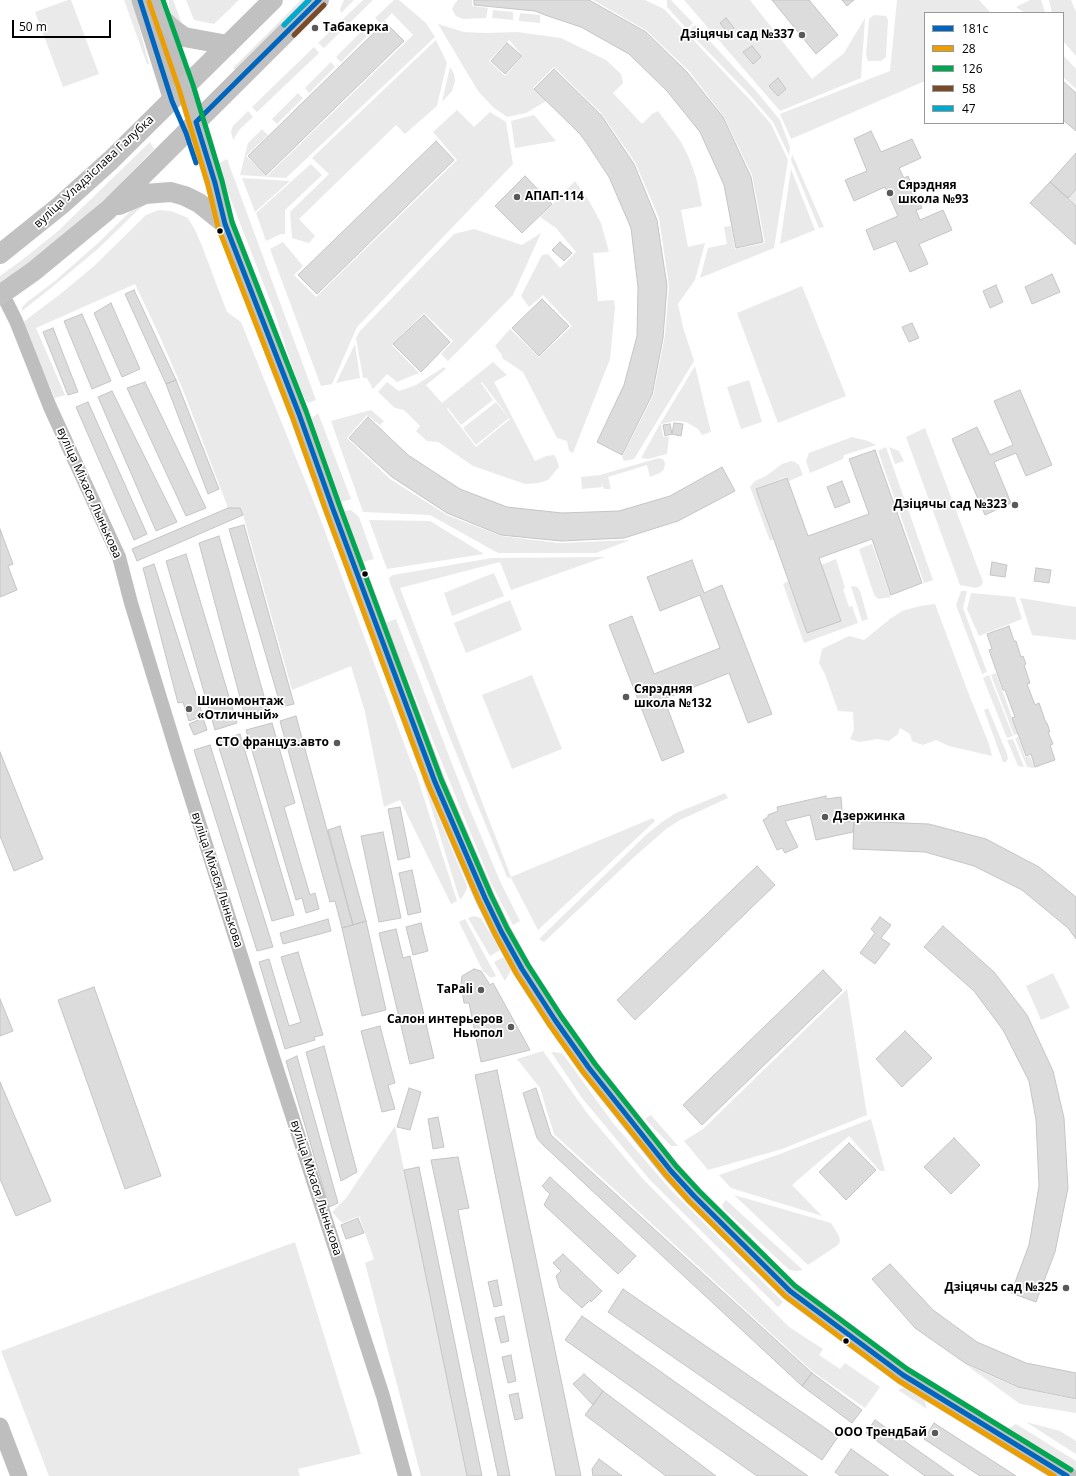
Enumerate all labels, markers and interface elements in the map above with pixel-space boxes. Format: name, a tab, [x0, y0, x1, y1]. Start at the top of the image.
scale bar	[14, 12, 113, 38]
legend	[924, 12, 1064, 124]
text: 50 m	[19, 18, 47, 35]
text: 181с	[962, 20, 988, 37]
place label: Табакерка	[323, 21, 389, 35]
marker: Табакерка	[310, 23, 320, 33]
place label: Дзіцячы сад №337	[681, 28, 794, 42]
marker: Дзіцячы сад №337	[797, 30, 807, 40]
text: 28	[962, 40, 976, 57]
text: 126	[962, 60, 983, 77]
text: 58	[962, 80, 976, 97]
text: 47	[962, 100, 976, 117]
street label: вуліца Уладзіслава Галубка	[31, 113, 157, 231]
place label: Сярэдняя школа №93	[898, 179, 969, 207]
marker: Сярэдняя школа №93	[885, 188, 895, 198]
place label: АПАП-114	[525, 190, 584, 204]
marker: АПАП-114	[512, 192, 522, 202]
unlabelled marker	[215, 226, 225, 236]
street label: вуліца Міхася Лынькова	[54, 425, 124, 561]
place label: Дзіцячы сад №323	[894, 498, 1007, 512]
marker: Дзіцячы сад №323	[1010, 500, 1020, 510]
unlabelled marker	[360, 569, 370, 579]
place label: Сярэдняя школа №132	[634, 683, 712, 711]
marker: Сярэдняя школа №132	[621, 692, 631, 702]
place label: Шиномонтаж «Отличный»	[197, 695, 284, 723]
marker: Шиномонтаж «Отличный»	[184, 704, 194, 714]
place label: СТО француз.авто	[215, 736, 329, 750]
marker: СТО француз.авто	[332, 738, 342, 748]
street label: вуліца Міхася Лынькова	[188, 810, 246, 950]
place label: Дзержинка	[833, 810, 905, 824]
marker: Дзержинка	[820, 812, 830, 822]
place label: TaPali	[437, 983, 473, 997]
marker: TaPali	[476, 985, 486, 995]
place label: Салон интерьеров Ньюпол	[387, 1013, 503, 1041]
marker: Салон интерьеров Ньюпол	[506, 1022, 516, 1032]
street label: вуліца Міхася Лынькова	[287, 1118, 345, 1258]
place label: Дзіцячы сад №325	[945, 1281, 1058, 1295]
marker: Дзіцячы сад №325	[1061, 1283, 1071, 1293]
unlabelled marker	[841, 1336, 851, 1346]
place label: ООО ТрендБай	[834, 1426, 927, 1440]
marker: ООО ТрендБай	[930, 1428, 940, 1438]

